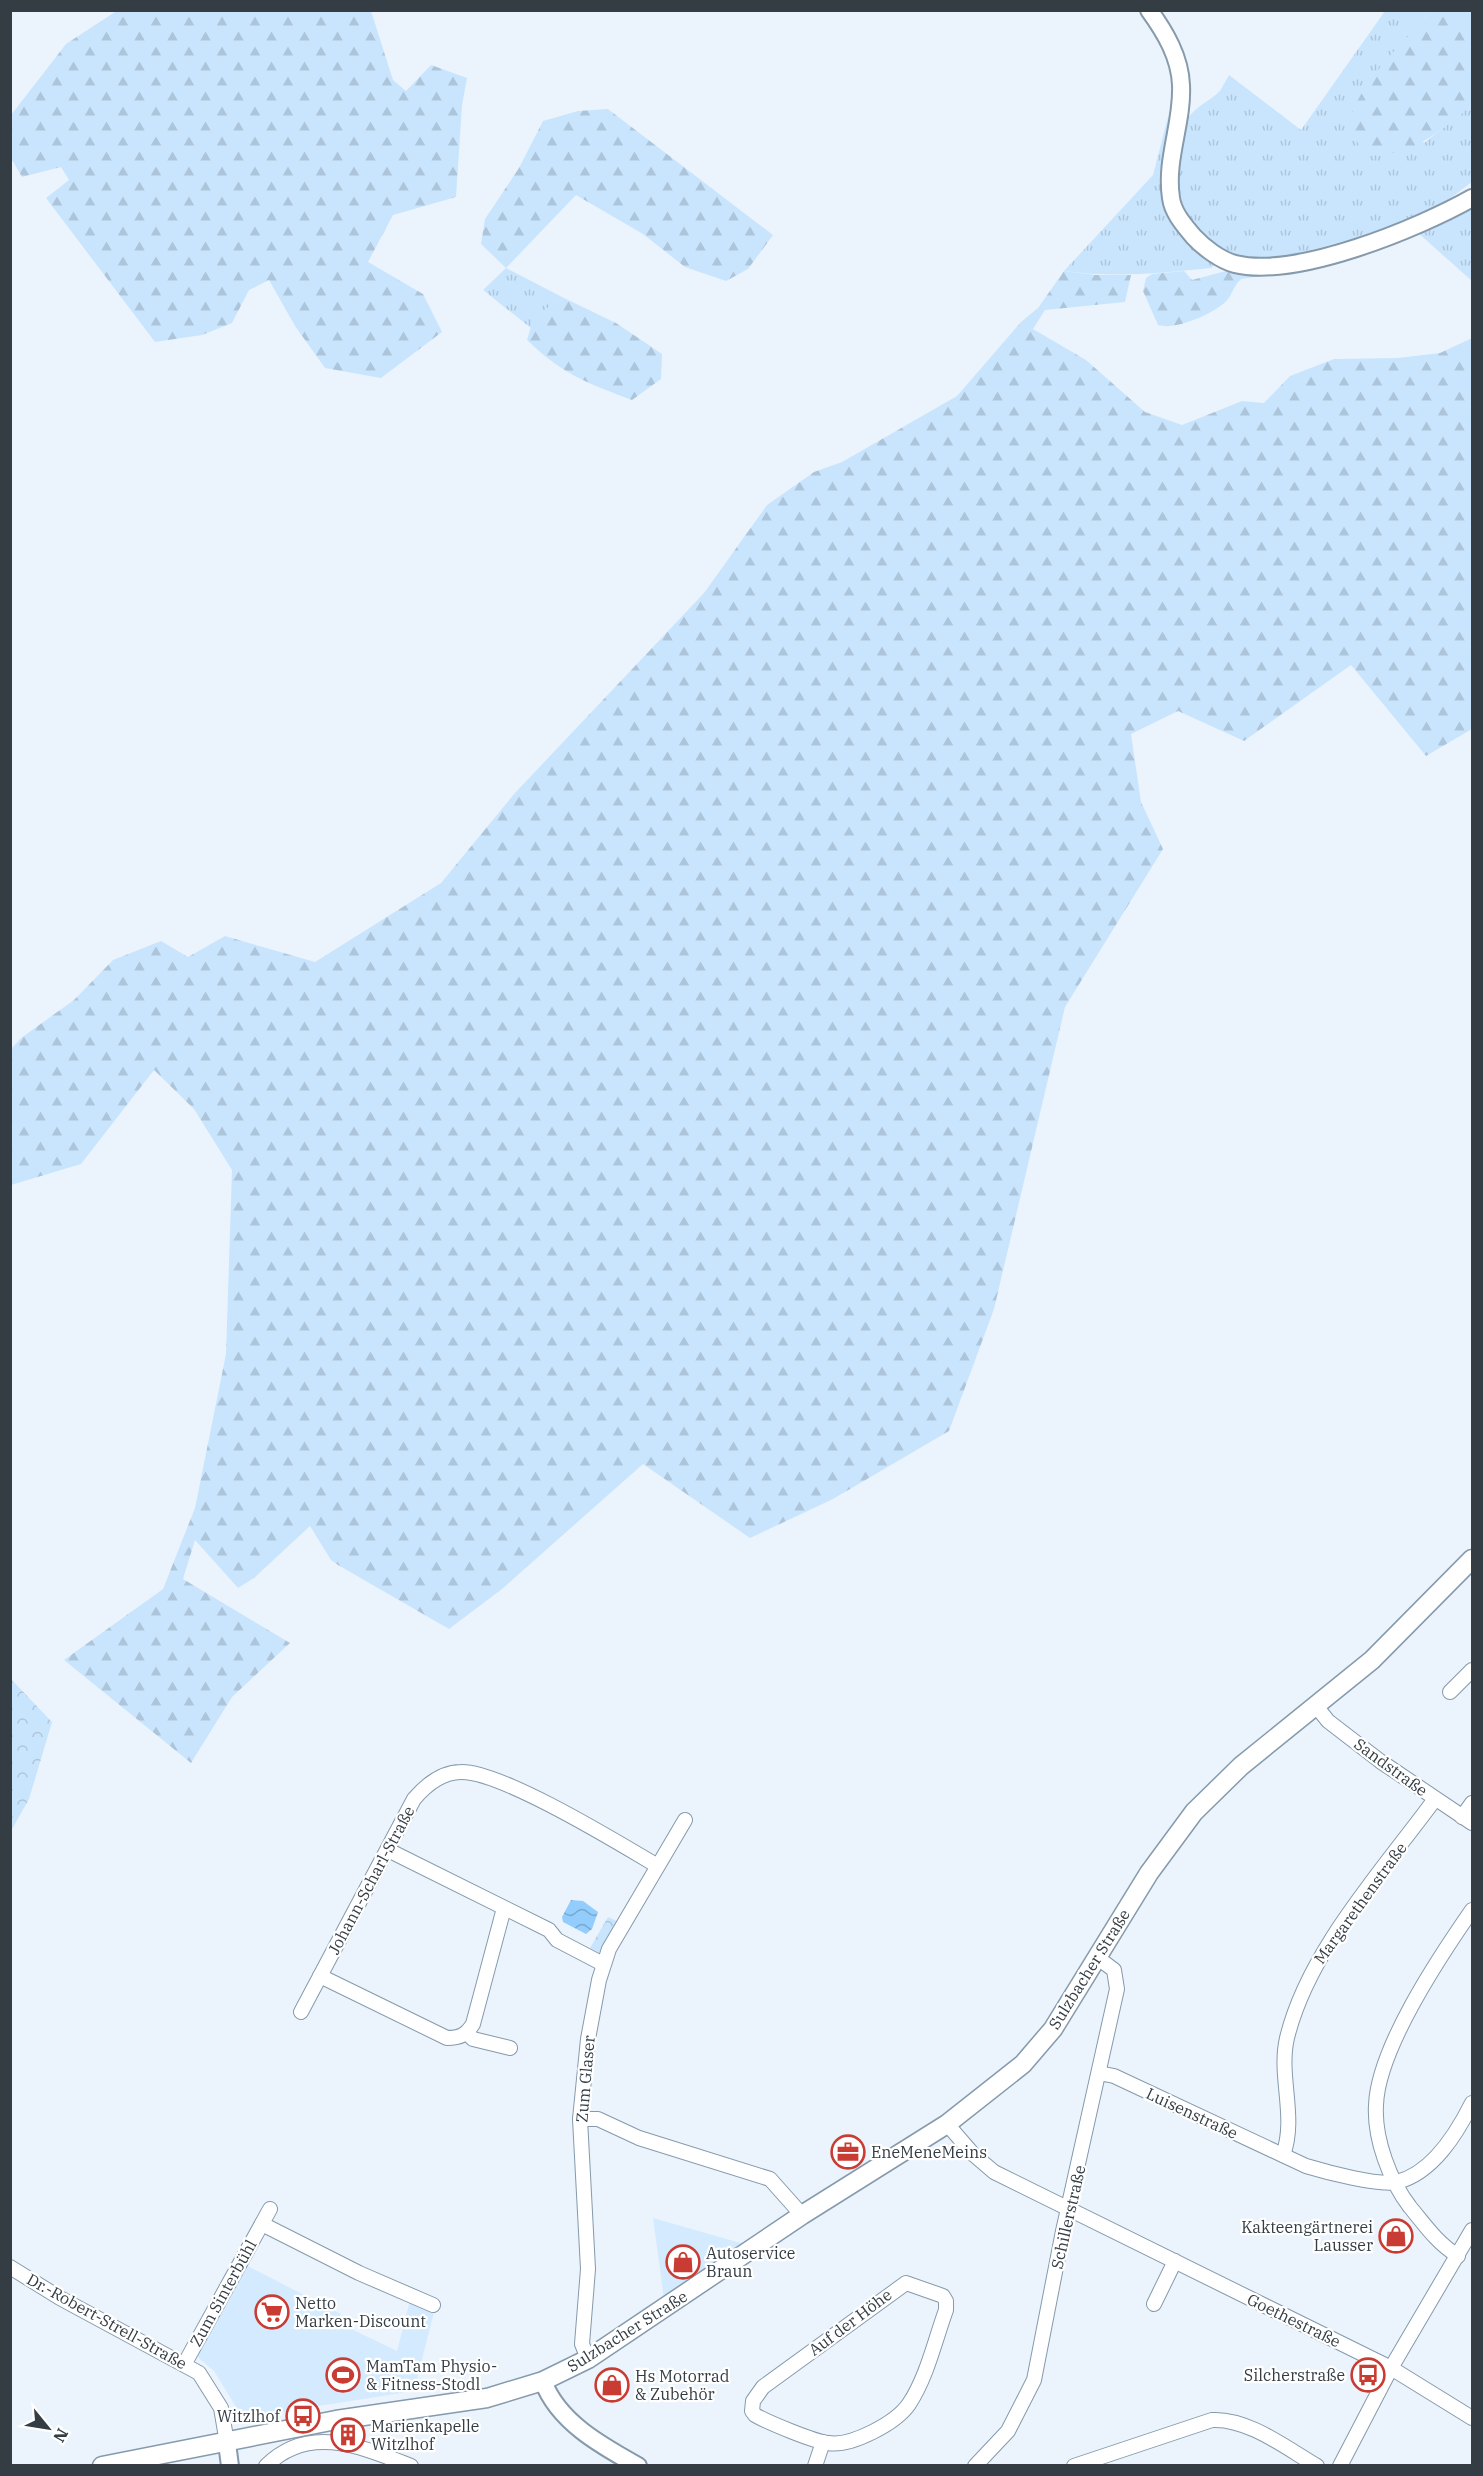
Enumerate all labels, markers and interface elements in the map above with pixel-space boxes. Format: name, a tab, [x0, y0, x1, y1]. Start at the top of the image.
street label: Sandstraße	[1350, 1734, 1432, 1800]
street label: Johann-Scharl-Straße	[323, 1802, 419, 1958]
street label: Margarethenstraße	[1309, 1838, 1411, 1968]
street label: Sulzbacher Straße	[1044, 1905, 1134, 2033]
street label: Zum Glaser	[571, 2035, 599, 2123]
street label: Luisenstraße	[1143, 2083, 1241, 2143]
office icon: EneMeneMeins	[830, 2134, 866, 2170]
place label: EneMeneMeins	[871, 2142, 987, 2162]
street label: Schillerstraße	[1046, 2163, 1090, 2271]
place label: Kakteengärtnerei Lausser	[1241, 2217, 1373, 2255]
shop icon: Kakteengärtnerei Lausser	[1378, 2218, 1414, 2254]
street label: Zum Sinterbühl	[185, 2236, 261, 2350]
place label: Autoservice Braun	[706, 2243, 795, 2281]
shop icon: Autoservice Braun	[665, 2244, 701, 2280]
street label: Dr.-Robert-Strell-Straße	[24, 2269, 190, 2373]
street label: Auf der Höhe	[804, 2284, 896, 2360]
street label: Sulzbacher Straße	[563, 2286, 691, 2376]
street label: Goethestraße	[1244, 2289, 1344, 2351]
place label: Netto Marken-Discount	[295, 2293, 426, 2331]
supermarket icon: Netto Marken-Discount	[254, 2294, 290, 2330]
place label: MamTam Physio- & Fitness-Stodl	[366, 2356, 497, 2394]
sports icon: MamTam Physio- & Fitness-Stodl	[325, 2357, 361, 2393]
bus stop icon: Silcherstraße	[1350, 2357, 1386, 2393]
place label: Silcherstraße	[1244, 2365, 1345, 2385]
place label: Hs Motorrad & Zubehör	[635, 2366, 730, 2404]
shop icon: Hs Motorrad & Zubehör	[594, 2367, 630, 2403]
north arrow	[18, 2398, 78, 2458]
bus stop icon: Witzlhof	[285, 2398, 321, 2434]
place label: Witzlhof	[217, 2406, 282, 2426]
place label: Marienkapelle Witzlhof	[371, 2416, 479, 2454]
building icon: Marienkapelle Witzlhof	[330, 2417, 366, 2453]
text: N	[49, 2425, 73, 2446]

